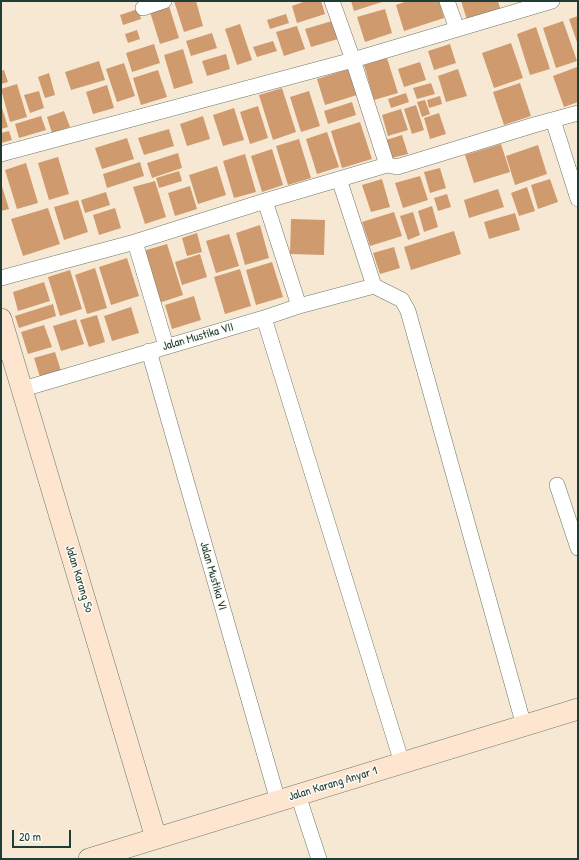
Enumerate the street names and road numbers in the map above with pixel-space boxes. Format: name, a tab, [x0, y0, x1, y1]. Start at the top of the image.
street label: Jalan Mustika VII	[161, 320, 235, 354]
street label: Jalan Mustika VI	[196, 540, 230, 612]
street label: Jalan Karang So	[62, 544, 96, 614]
street label: Jalan Karang Anyar 1	[287, 764, 379, 804]

